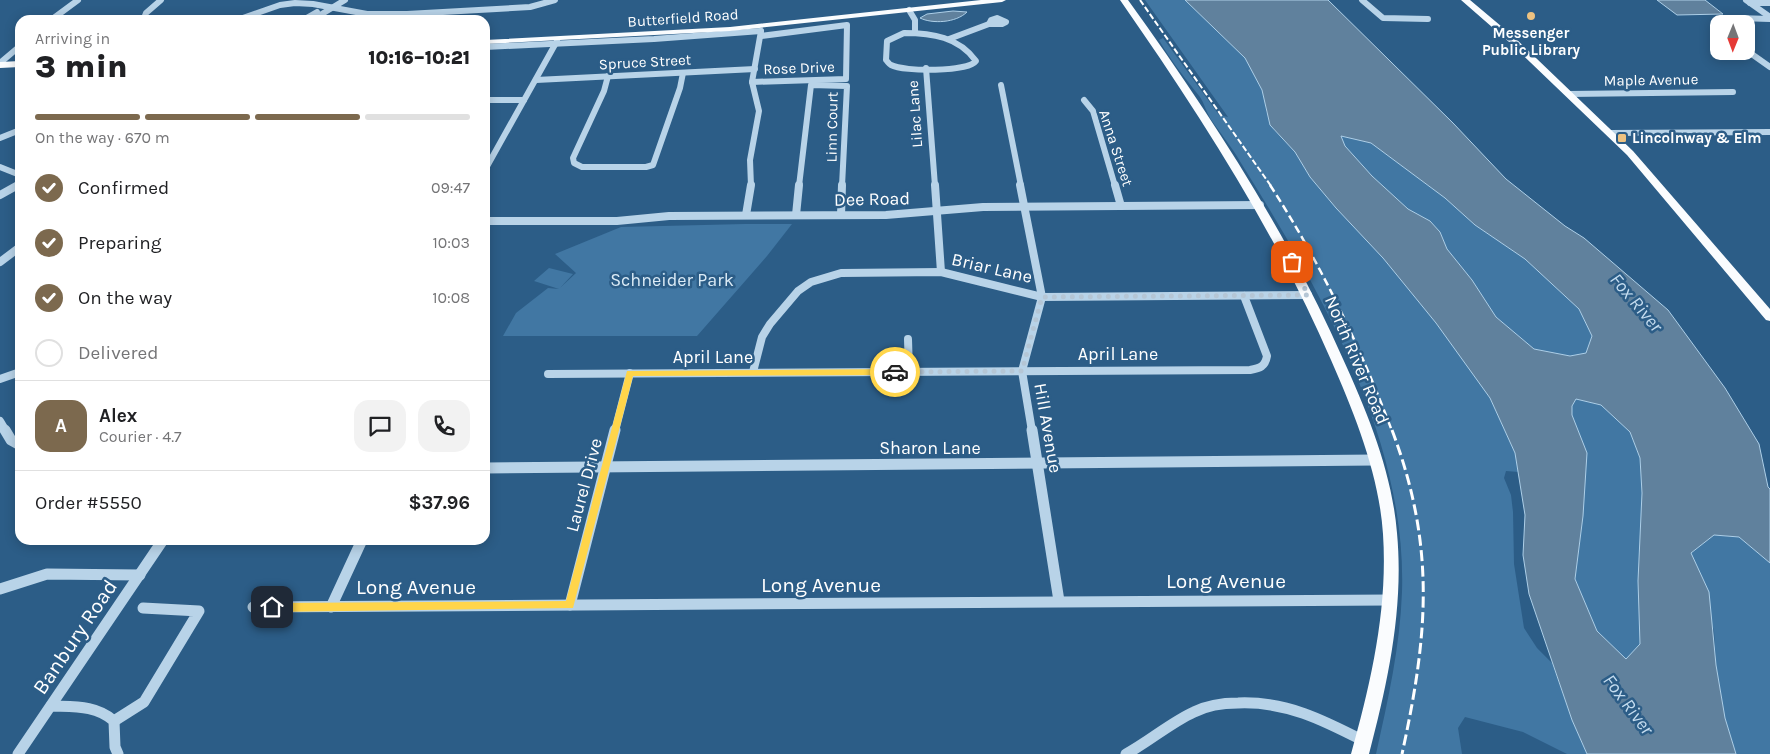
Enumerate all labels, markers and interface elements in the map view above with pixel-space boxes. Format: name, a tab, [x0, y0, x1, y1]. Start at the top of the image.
street label: Butterfield Road	[627, 5, 739, 31]
marker: Messenger Public Library	[1525, 10, 1537, 22]
north arrow	[1710, 15, 1755, 60]
map controls	[1710, 15, 1755, 60]
place label: Messenger Public Library	[1482, 24, 1581, 59]
text: Arriving in	[35, 29, 110, 48]
text: 10:16–10:21	[368, 47, 470, 69]
text: 3 min	[35, 48, 128, 85]
street label: Spruce Street	[598, 51, 692, 73]
street label: Rose Drive	[763, 58, 835, 78]
street label: Maple Avenue	[1604, 70, 1698, 90]
street label: Lilac Lane	[904, 80, 926, 148]
street label: Linn Court	[822, 91, 842, 162]
street label: Anna Street	[1095, 107, 1137, 189]
text: On the way · 670 m	[35, 128, 170, 147]
place label: Lincolnway & Elm	[1632, 129, 1761, 147]
marker: Lincolnway & Elm	[1616, 132, 1628, 144]
icon: check	[35, 174, 63, 202]
text: Confirmed	[78, 177, 169, 199]
text: 09:47	[431, 178, 470, 197]
street label: Dee Road	[834, 187, 910, 211]
icon: check	[35, 229, 63, 257]
text: Preparing	[78, 232, 161, 254]
text: 10:03	[433, 233, 470, 252]
pin	[1271, 241, 1313, 283]
street label: Briar Lane	[949, 248, 1035, 288]
icon: bag	[1278, 248, 1306, 276]
park label: Schneider Park	[610, 269, 734, 291]
water label: Fox River	[1605, 269, 1668, 338]
icon: check	[35, 284, 63, 312]
text: On the way	[78, 287, 172, 309]
text: 10:08	[432, 288, 470, 307]
street label: North River Road	[1320, 292, 1394, 428]
text: Delivered	[78, 342, 158, 364]
street label: April Lane	[1078, 343, 1158, 365]
street label: April Lane	[673, 346, 753, 368]
courier	[870, 347, 920, 397]
icon: car	[881, 358, 909, 386]
street label: Hill Avenue	[1029, 381, 1067, 475]
button: chat	[354, 400, 406, 452]
button: phone	[418, 400, 470, 452]
text: Alex	[99, 405, 137, 427]
text: A	[55, 415, 67, 437]
text: Courier · 4.7	[99, 427, 182, 446]
street label: Laurel Drive	[561, 436, 607, 534]
street label: Sharon Lane	[879, 437, 981, 459]
text: Order #5550	[35, 492, 142, 514]
text: $37.96	[408, 492, 470, 514]
street label: Long Avenue	[1166, 569, 1286, 593]
street label: Long Avenue	[761, 573, 881, 597]
street label: Banbury Road	[28, 575, 122, 699]
street label: Long Avenue	[356, 575, 476, 599]
pin	[251, 586, 293, 628]
icon: home	[258, 593, 286, 621]
water label: Fox River	[1598, 670, 1659, 740]

